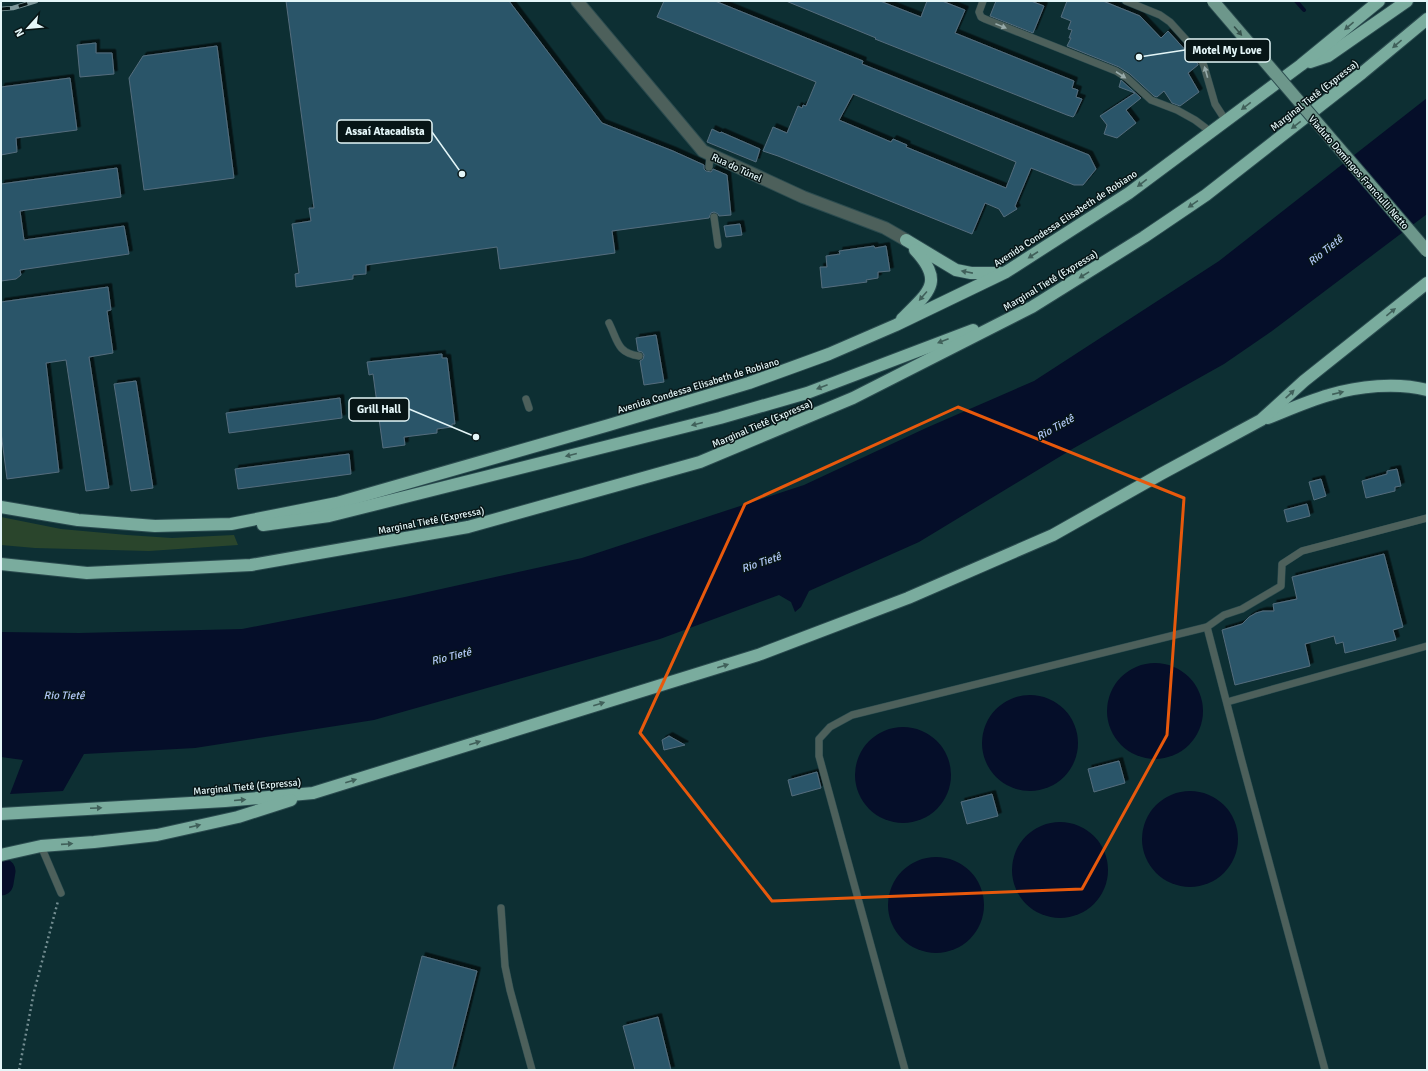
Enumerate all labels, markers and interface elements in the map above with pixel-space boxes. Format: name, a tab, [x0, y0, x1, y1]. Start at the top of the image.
north arrow	[8, 8, 48, 48]
one-way arrow	[1343, 21, 1354, 30]
one-way arrow	[996, 23, 1008, 29]
one-way arrow	[1234, 25, 1243, 36]
text: N	[12, 26, 27, 39]
callout: Motel My Love	[1185, 39, 1270, 62]
one-way arrow	[1392, 39, 1403, 48]
text: Motel My Love	[1192, 44, 1262, 57]
street label: Marginal Tietê (Expressa)	[1268, 58, 1361, 134]
one-way arrow	[1203, 66, 1209, 78]
one-way arrow	[1116, 71, 1127, 79]
one-way arrow	[1241, 102, 1252, 110]
street label: Viaduto Domingos Franciulli Netto	[1306, 113, 1411, 232]
callout: Assaí Atacadista	[337, 120, 432, 143]
one-way arrow	[1290, 121, 1301, 129]
text: Assaí Atacadista	[345, 125, 425, 138]
street label: Rua do Túnel	[709, 151, 764, 185]
street label: Avenida Condessa Elisabeth de Robiano	[992, 168, 1139, 270]
one-way arrow	[1136, 179, 1147, 187]
one-way arrow	[1187, 200, 1198, 208]
water label: Rio Tietê	[1305, 232, 1346, 268]
street label: Marginal Tietê (Expressa)	[1001, 248, 1100, 314]
one-way arrow	[1027, 251, 1039, 258]
one-way arrow	[961, 269, 973, 275]
one-way arrow	[1079, 271, 1089, 279]
one-way arrow	[919, 290, 928, 301]
one-way arrow	[1385, 307, 1396, 316]
one-way arrow	[937, 338, 949, 344]
street label: Avenida Condessa Elisabeth de Robiano	[616, 356, 781, 416]
one-way arrow	[815, 385, 827, 391]
one-way arrow	[1285, 389, 1295, 398]
one-way arrow	[1331, 389, 1344, 395]
street label: Marginal Tietê (Expressa)	[710, 397, 814, 451]
callout: Grill Hall	[349, 398, 409, 421]
text: Grill Hall	[357, 403, 402, 416]
water label: Rio Tietê	[1034, 411, 1078, 443]
one-way arrow	[691, 421, 703, 427]
one-way arrow	[565, 453, 577, 459]
street label: Marginal Tietê (Expressa)	[377, 505, 485, 537]
water label: Rio Tietê	[740, 549, 784, 575]
water label: Rio Tietê	[430, 645, 474, 668]
one-way arrow	[717, 663, 729, 669]
water label: Rio Tietê	[44, 689, 86, 702]
one-way arrow	[593, 701, 605, 707]
one-way arrow	[469, 740, 481, 746]
street label: Marginal Tietê (Expressa)	[193, 776, 301, 798]
one-way arrow	[345, 778, 357, 784]
one-way arrow	[234, 797, 246, 803]
one-way arrow	[90, 805, 102, 812]
one-way arrow	[189, 823, 202, 829]
one-way arrow	[61, 841, 73, 848]

